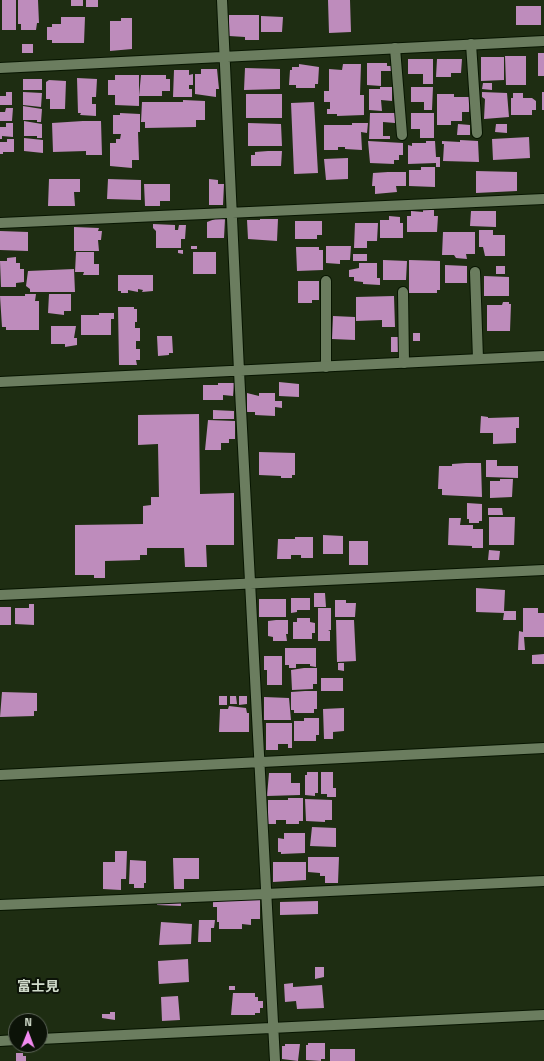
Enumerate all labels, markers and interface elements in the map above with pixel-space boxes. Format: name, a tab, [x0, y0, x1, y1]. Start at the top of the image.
district label: 富士見	[17, 980, 59, 996]
north arrow	[8, 1013, 48, 1053]
text: N	[24, 1014, 32, 1030]

